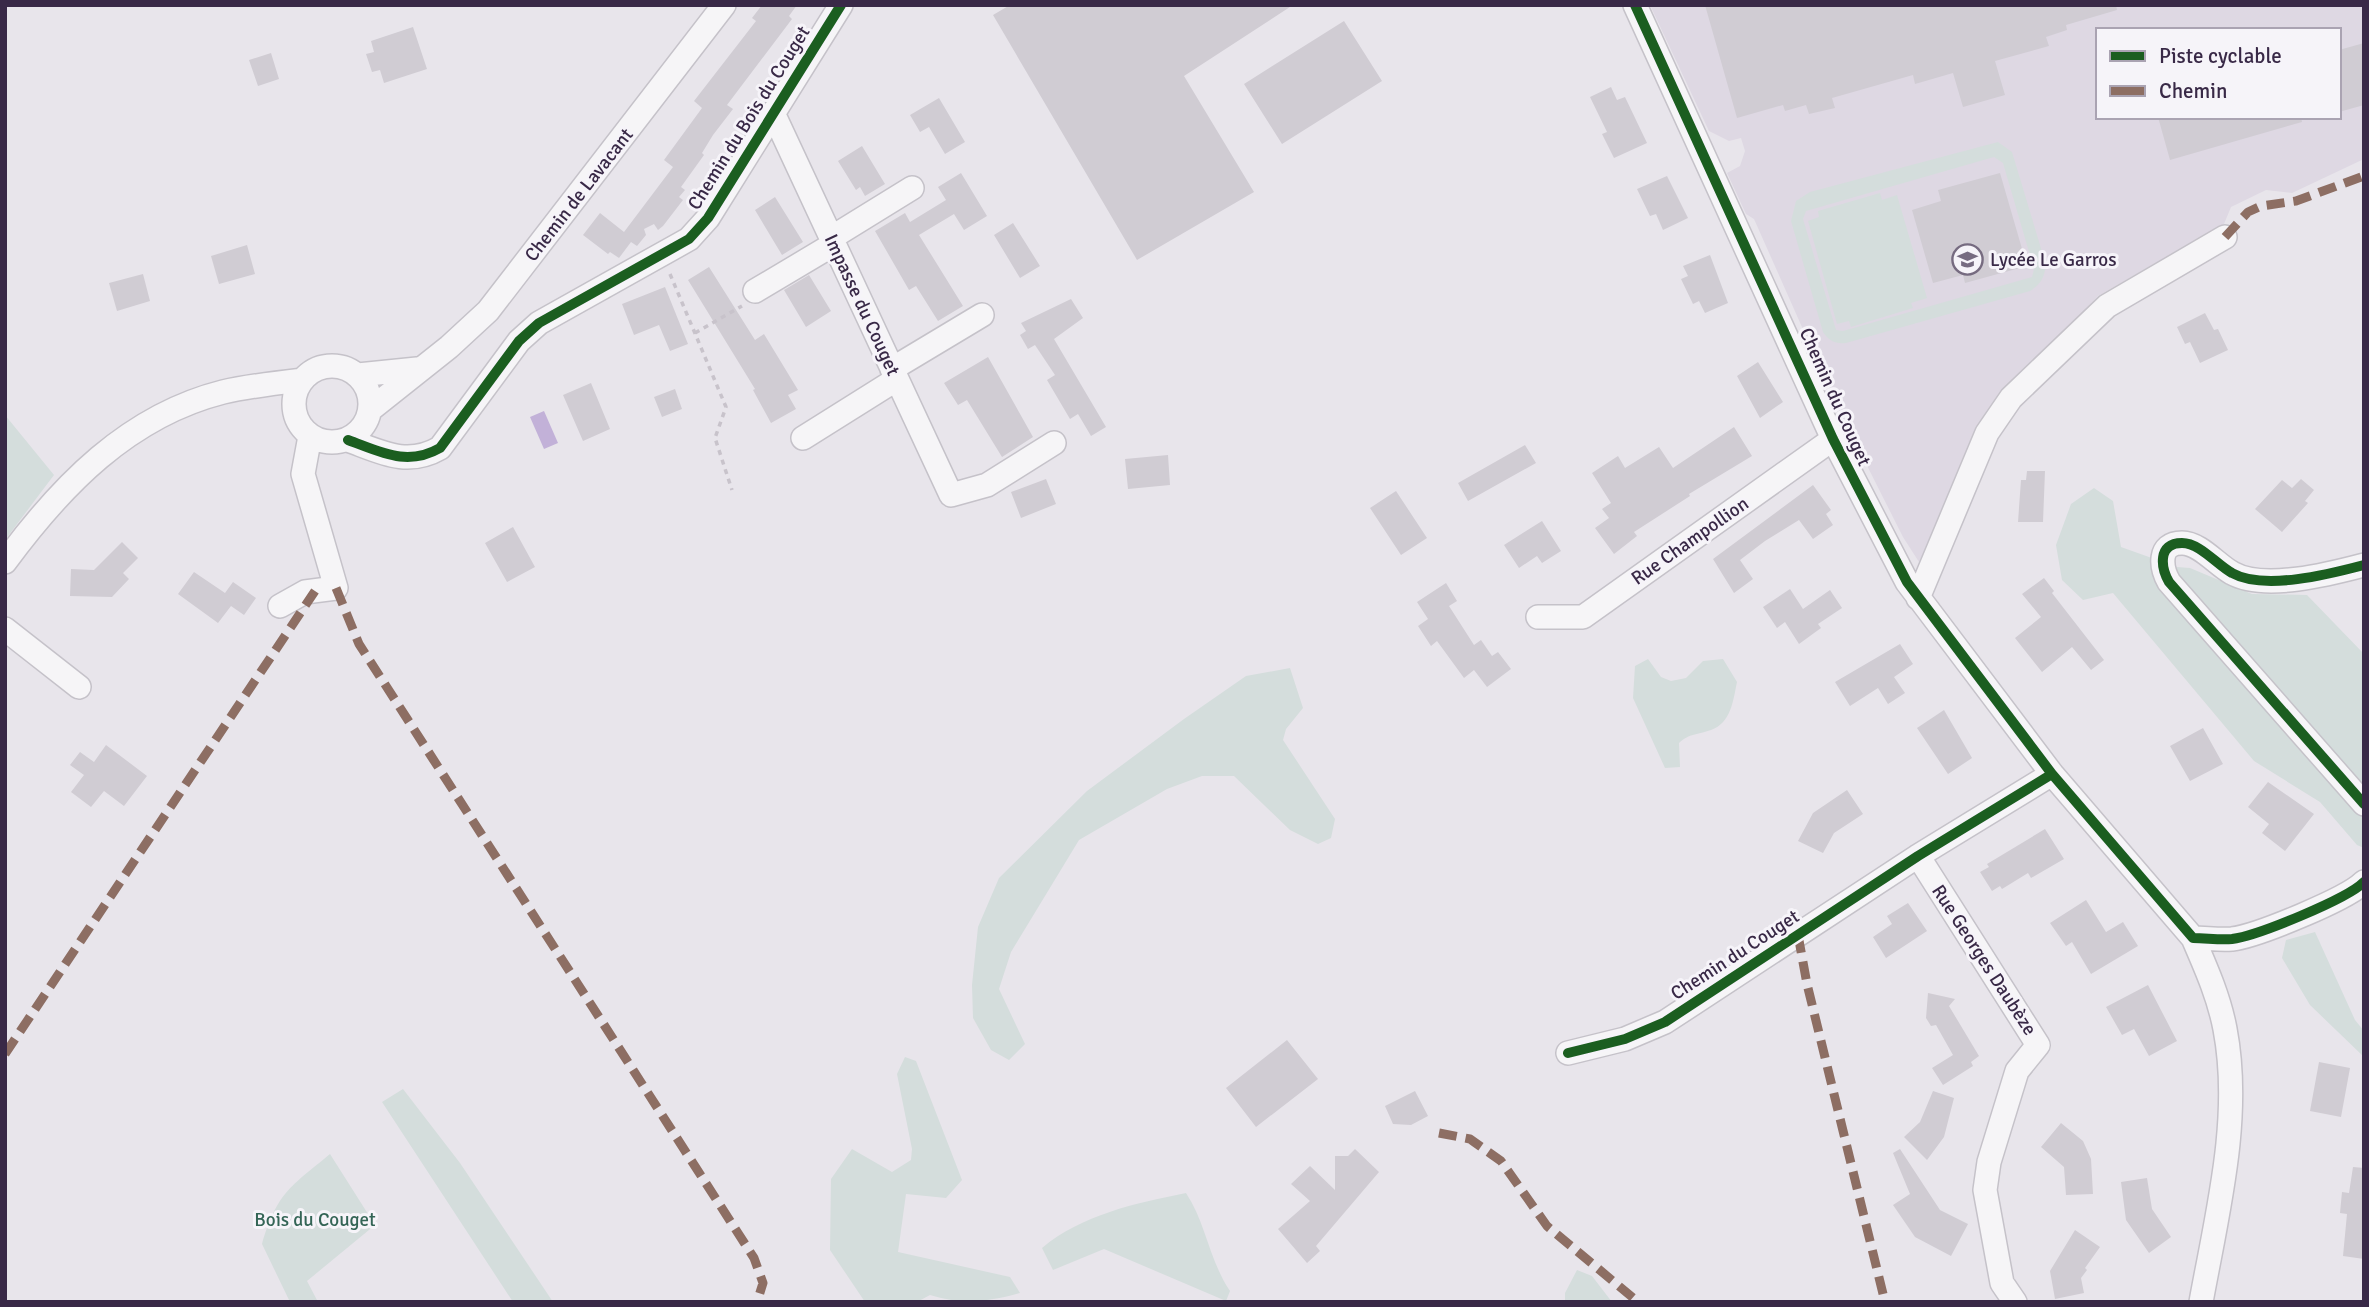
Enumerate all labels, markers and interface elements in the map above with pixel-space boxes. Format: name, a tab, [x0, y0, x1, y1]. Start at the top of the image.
street label: Chemin du Bois du Couget	[683, 21, 816, 214]
legend	[2096, 28, 2341, 119]
text: Piste cyclable	[2159, 43, 2282, 69]
text: Chemin	[2159, 78, 2228, 104]
street label: Chemin de Lavacant	[519, 123, 639, 267]
street label: Impasse du Couget	[819, 231, 905, 380]
school or university icon: Lycée Le Garros	[1950, 243, 1984, 277]
place label: Lycée Le Garros	[1990, 248, 2117, 272]
street label: Chemin du Couget	[1794, 324, 1876, 470]
street label: Rue Champollion	[1627, 492, 1753, 590]
street label: Rue Georges Daubèze	[1926, 880, 2042, 1040]
street label: Chemin du Couget	[1666, 904, 1804, 1006]
park label: Bois du Couget	[254, 1208, 376, 1232]

